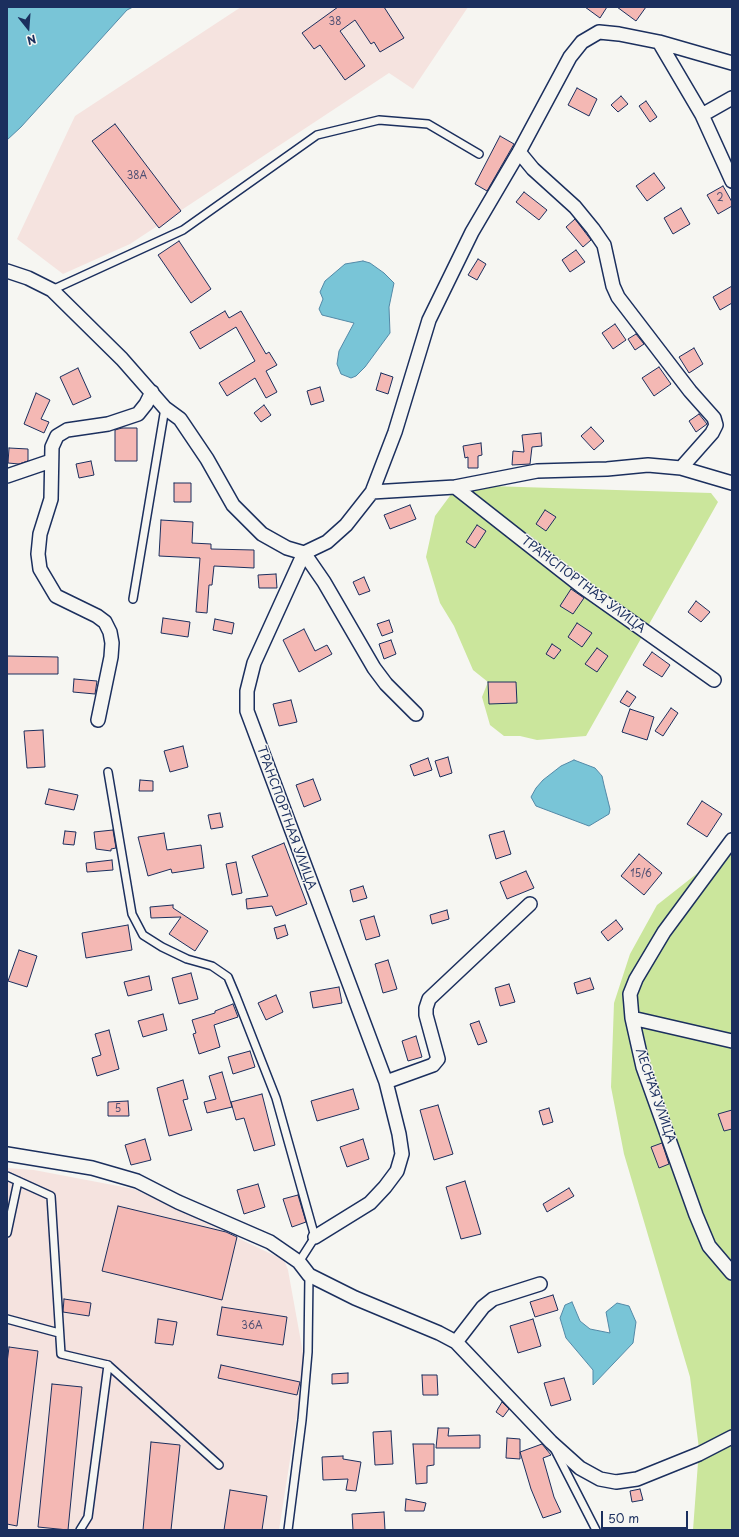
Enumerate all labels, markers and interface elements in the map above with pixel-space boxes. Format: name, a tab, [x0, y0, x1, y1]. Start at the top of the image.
north arrow	[8, 8, 48, 48]
house number: 38	[329, 16, 341, 28]
text: N	[25, 31, 38, 49]
house number: 38А	[127, 170, 147, 182]
house number: 2	[716, 192, 724, 204]
street label: ТРАНСПОРТНАЯ УЛИЦА	[518, 534, 648, 636]
street label: ТРАНСПОРТНАЯ УЛИЦА	[253, 744, 319, 892]
house number: 15/6	[630, 868, 652, 880]
street label: ЛЕСНАЯ УЛИЦА	[632, 1047, 678, 1145]
house number: 5	[115, 1103, 121, 1115]
house number: 36А	[241, 1320, 263, 1332]
scale bar	[603, 1503, 690, 1529]
text: 50 m	[608, 1509, 639, 1527]

